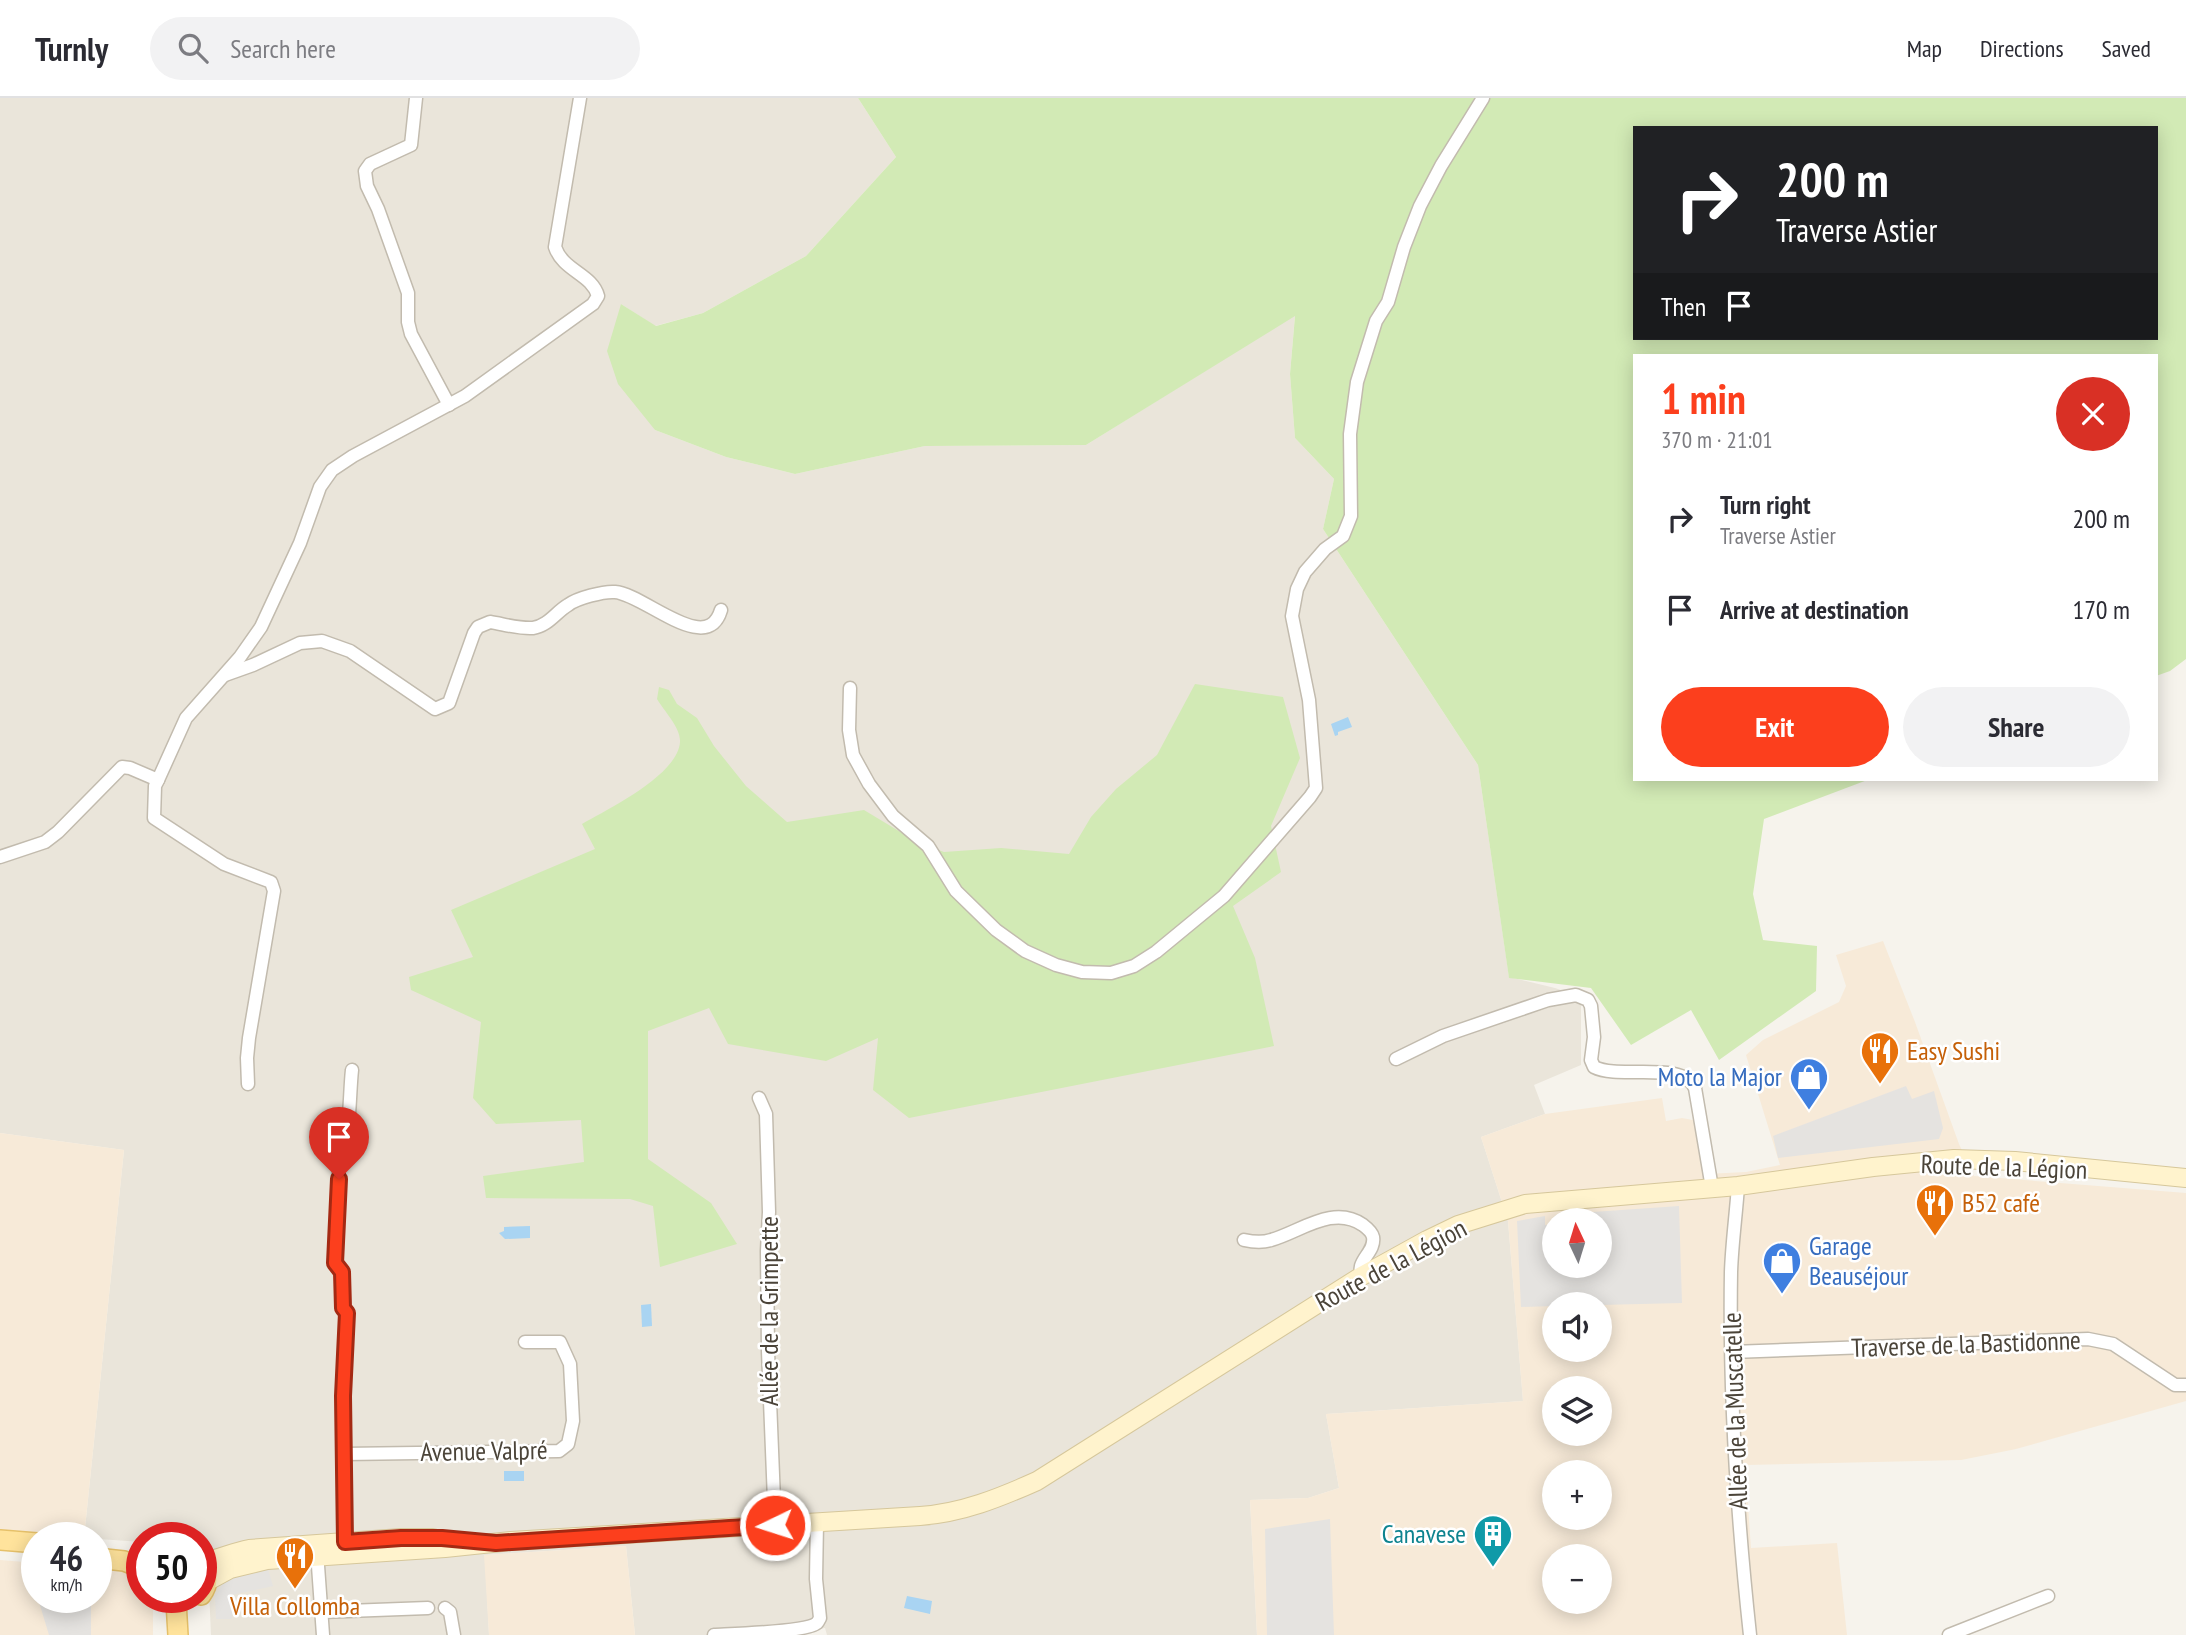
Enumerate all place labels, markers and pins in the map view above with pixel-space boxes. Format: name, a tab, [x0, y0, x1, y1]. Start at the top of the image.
restaurant icon: Easy Sushi	[1859, 1030, 1901, 1085]
place label: Easy Sushi	[1907, 1034, 2000, 1067]
shop icon: Moto la Major	[1788, 1056, 1830, 1111]
place label: Moto la Major	[1658, 1060, 1782, 1093]
pin	[309, 1107, 369, 1179]
restaurant icon: B52 café	[1914, 1182, 1956, 1237]
place label: B52 café	[1962, 1186, 2040, 1219]
place label: Garage Beauséjour	[1809, 1229, 1908, 1292]
shop icon: Garage Beauséjour	[1761, 1240, 1803, 1295]
building icon: Canavese	[1472, 1513, 1514, 1568]
place label: Canavese	[1382, 1517, 1466, 1550]
restaurant icon: Villa Collomba	[274, 1535, 316, 1590]
place label: Villa Collomba	[229, 1589, 360, 1622]

